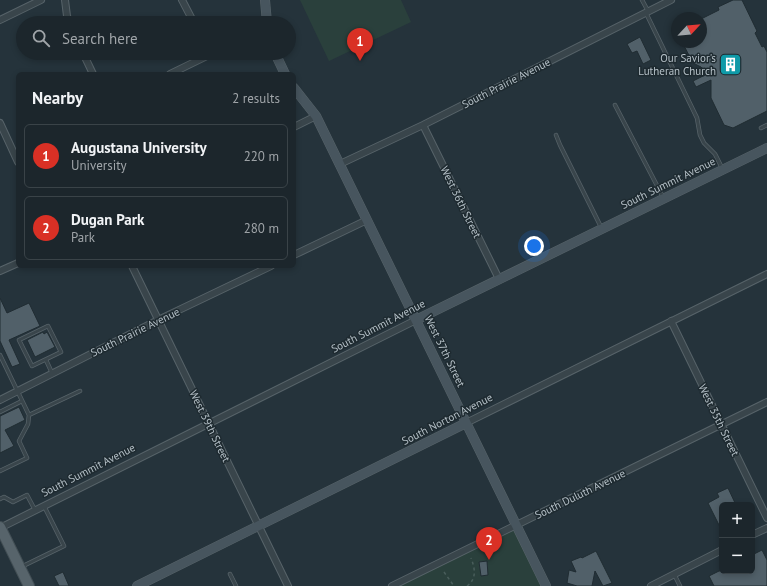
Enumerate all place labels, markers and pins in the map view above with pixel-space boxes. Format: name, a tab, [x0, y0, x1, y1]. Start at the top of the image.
pin: 1	[347, 28, 373, 61]
place label: Our Savior's Lutheran Church	[638, 51, 716, 78]
building icon: Our Savior's Lutheran Church	[718, 51, 744, 77]
pin: 2	[476, 527, 502, 560]

